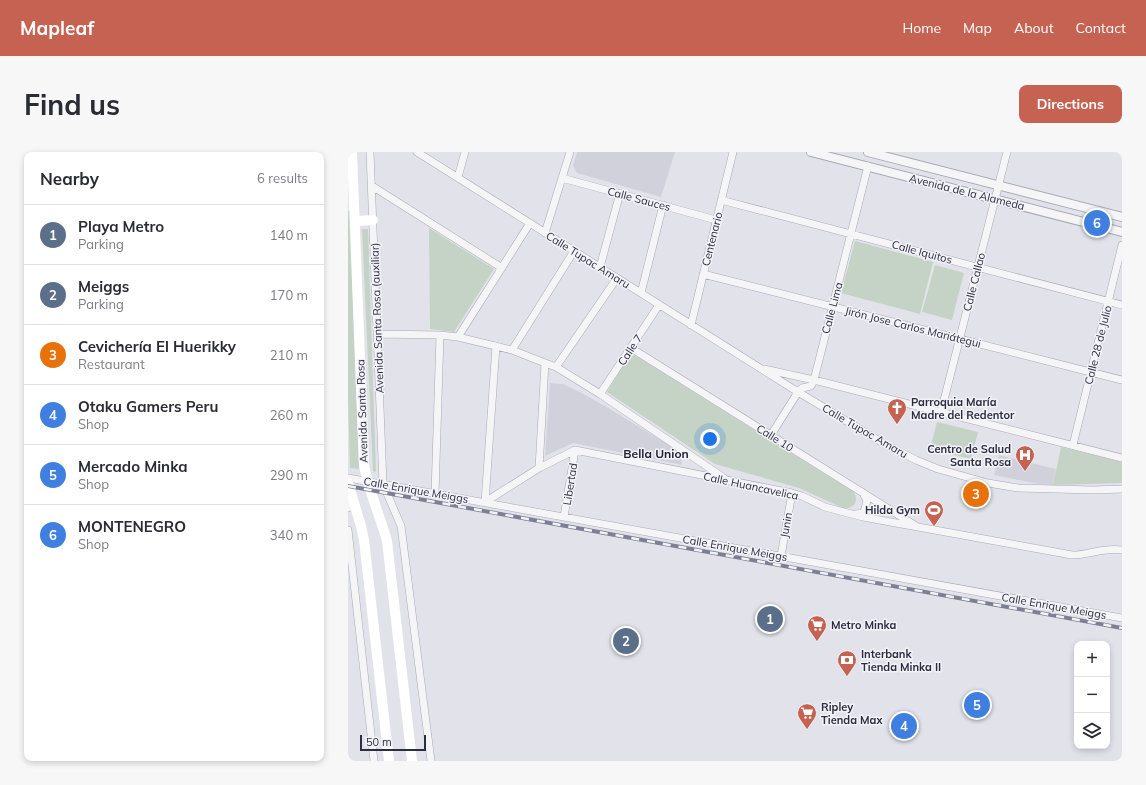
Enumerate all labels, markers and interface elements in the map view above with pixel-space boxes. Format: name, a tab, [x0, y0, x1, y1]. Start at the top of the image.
text: Mapleaf	[20, 16, 94, 40]
text: Home	[902, 19, 941, 37]
text: Map	[963, 19, 992, 37]
text: About	[1014, 19, 1054, 37]
text: Contact	[1076, 19, 1126, 37]
button: Directions	[1019, 85, 1122, 123]
text: Find us	[24, 87, 120, 122]
text: Nearby	[40, 168, 99, 189]
text: 6 results	[257, 170, 308, 186]
street label: Avenida de la Alameda	[908, 171, 1026, 213]
street label: Calle Sauces	[606, 184, 672, 214]
pin: 6	[1084, 208, 1110, 238]
street label: Centenario	[699, 210, 725, 268]
text: Playa Metro	[78, 217, 164, 236]
text: 1	[49, 227, 57, 243]
text: 140 m	[270, 227, 308, 243]
street label: Calle Tupac Amaru	[543, 229, 633, 291]
text: Parking	[78, 236, 124, 252]
street label: Calle Iquitos	[890, 237, 954, 267]
street label: Avenida Santa Rosa (auxiliar)	[367, 242, 387, 394]
street label: Calle Callao	[960, 251, 988, 313]
text: Meiggs	[78, 277, 129, 296]
street label: Calle Lima	[818, 281, 846, 335]
text: 2	[49, 287, 57, 303]
text: 170 m	[270, 287, 308, 303]
text: Parking	[78, 296, 124, 312]
street label: Jirón Jose Carlos Mariátegui	[843, 303, 983, 351]
street label: Calle 28 de Julio	[1081, 304, 1115, 386]
street label: Calle 7	[615, 332, 645, 368]
text: Cevichería El Huerikky	[78, 337, 236, 356]
text: 3	[49, 347, 57, 363]
text: 210 m	[270, 347, 308, 363]
text: Restaurant	[78, 356, 145, 372]
street label: Avenida Santa Rosa	[353, 359, 371, 463]
place label: Parroquia María Madre del Redentor	[911, 395, 1015, 422]
text: Otaku Gamers Peru	[78, 397, 218, 416]
church icon: Parroquia María Madre del Redentor	[886, 397, 908, 425]
street label: Calle Tupac Amaru	[820, 401, 910, 461]
text: 4	[49, 407, 57, 423]
text: 260 m	[270, 407, 308, 423]
text: Shop	[78, 416, 109, 432]
street label: Calle 10	[754, 421, 797, 455]
your location	[700, 429, 720, 449]
place label: Centro de Salud Santa Rosa	[927, 442, 1011, 469]
hospital icon: Centro de Salud Santa Rosa	[1014, 444, 1036, 472]
district label: Bella Union	[623, 446, 689, 461]
text: Mercado Minka	[78, 457, 188, 476]
street label: Libertad	[560, 462, 580, 506]
text: 5	[49, 467, 57, 483]
text: 290 m	[270, 467, 308, 483]
street label: Calle Huancavelica	[702, 469, 800, 503]
street label: Calle Enrique Meiggs	[363, 474, 469, 506]
text: Shop	[78, 476, 109, 492]
pin: 3	[963, 479, 989, 509]
sports icon: Hilda Gym	[923, 499, 945, 527]
place label: Hilda Gym	[865, 503, 920, 517]
street label: Junin	[777, 511, 795, 539]
text: MONTENEGRO	[78, 517, 186, 536]
text: 6	[49, 527, 57, 543]
text: 340 m	[270, 527, 308, 543]
street label: Calle Enrique Meiggs	[682, 532, 788, 564]
text: Shop	[78, 536, 109, 552]
street label: Calle Enrique Meiggs	[1001, 590, 1107, 622]
pin: 1	[757, 604, 783, 634]
supermarket icon: Metro Minka	[806, 614, 828, 642]
place label: Metro Minka	[831, 618, 897, 632]
pin: 2	[613, 626, 639, 656]
map controls	[1074, 641, 1110, 749]
button: +	[1074, 641, 1110, 677]
place label: Interbank Tienda Minka II	[861, 647, 941, 674]
bank icon: Interbank Tienda Minka II	[836, 649, 858, 677]
button: −	[1074, 677, 1110, 713]
pin: 5	[964, 690, 990, 720]
place label: Ripley Tienda Max	[821, 700, 883, 727]
supermarket icon: Ripley Tienda Max	[796, 702, 818, 730]
pin: 4	[891, 711, 917, 741]
button: layers	[1074, 713, 1110, 749]
scale bar	[360, 733, 426, 752]
text: 50 m	[366, 735, 392, 749]

